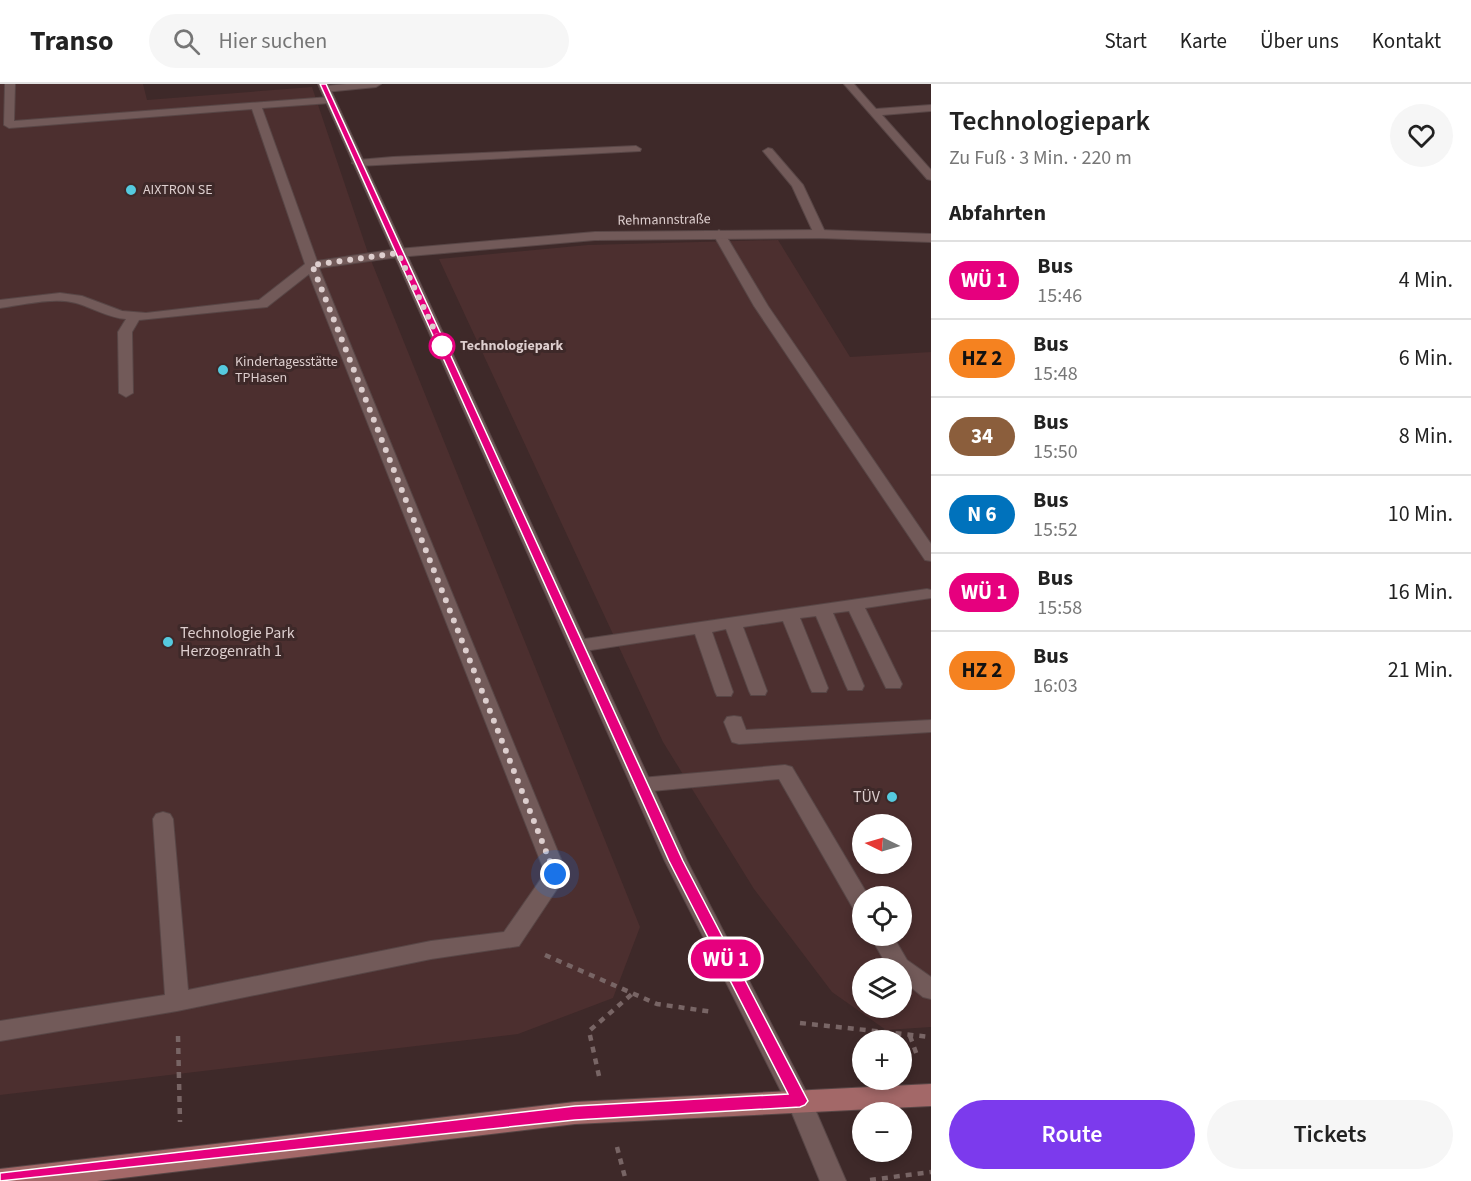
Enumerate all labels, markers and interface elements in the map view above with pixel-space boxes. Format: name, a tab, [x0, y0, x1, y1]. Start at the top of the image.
search box	[149, 14, 569, 68]
text: Transo	[30, 21, 113, 61]
icon: search	[170, 25, 203, 58]
text: Hier suchen	[218, 25, 327, 57]
text: Start	[1104, 26, 1147, 56]
text: Karte	[1180, 26, 1227, 56]
text: Über uns	[1260, 26, 1339, 56]
text: Kontakt	[1372, 26, 1441, 56]
text: Technologiepark	[949, 101, 1150, 141]
button: heart	[1390, 104, 1453, 167]
text: Zu Fuß · 3 Min. · 220 m	[949, 144, 1132, 172]
place label: AIXTRON SE	[143, 180, 213, 200]
marker: AIXTRON SE	[124, 183, 138, 197]
text: Abfahrten	[949, 197, 1046, 229]
street label: Rehmannstraße	[617, 209, 711, 231]
text: Bus	[1037, 250, 1073, 282]
text: 4 Min.	[1399, 264, 1453, 296]
text: WÜ 1	[961, 265, 1007, 295]
text: 15:46	[1037, 282, 1082, 310]
text: Bus	[1033, 328, 1069, 360]
marker: Technologiepark	[429, 333, 455, 359]
place label: Technologiepark	[460, 336, 563, 356]
text: 6 Min.	[1399, 342, 1453, 374]
text: HZ 2	[962, 343, 1002, 373]
place label: Kindertagesstätte TPHasen	[235, 352, 338, 388]
text: 15:48	[1033, 360, 1078, 388]
marker: Kindertagesstätte TPHasen	[216, 363, 230, 377]
text: Bus	[1033, 406, 1069, 438]
text: 8 Min.	[1399, 420, 1453, 452]
text: 34	[971, 421, 993, 451]
text: 15:50	[1033, 438, 1078, 466]
text: Bus	[1033, 484, 1069, 516]
text: 10 Min.	[1388, 498, 1453, 530]
text: N 6	[967, 499, 997, 529]
text: 15:52	[1033, 516, 1078, 544]
text: Bus	[1037, 562, 1073, 594]
text: 16 Min.	[1388, 576, 1453, 608]
text: WÜ 1	[961, 577, 1007, 607]
text: 15:58	[1037, 594, 1082, 622]
place label: Technologie Park Herzogenrath 1	[180, 622, 295, 662]
marker: Technologie Park Herzogenrath 1	[161, 635, 175, 649]
text: Bus	[1033, 640, 1069, 672]
text: 21 Min.	[1388, 654, 1453, 686]
text: HZ 2	[962, 655, 1002, 685]
text: 16:03	[1033, 672, 1078, 700]
place label: TÜV	[853, 786, 881, 808]
marker: TÜV	[885, 790, 899, 804]
north arrow	[852, 814, 912, 874]
map controls	[852, 814, 912, 1162]
your location	[540, 859, 570, 889]
button: locate	[852, 886, 912, 946]
line badge: WÜ 1	[684, 940, 768, 978]
text: WÜ 1	[703, 944, 749, 974]
button: layers	[852, 958, 912, 1018]
button: +	[852, 1030, 912, 1090]
button: Route	[949, 1100, 1195, 1169]
button: Tickets	[1207, 1100, 1453, 1169]
button: −	[852, 1102, 912, 1162]

